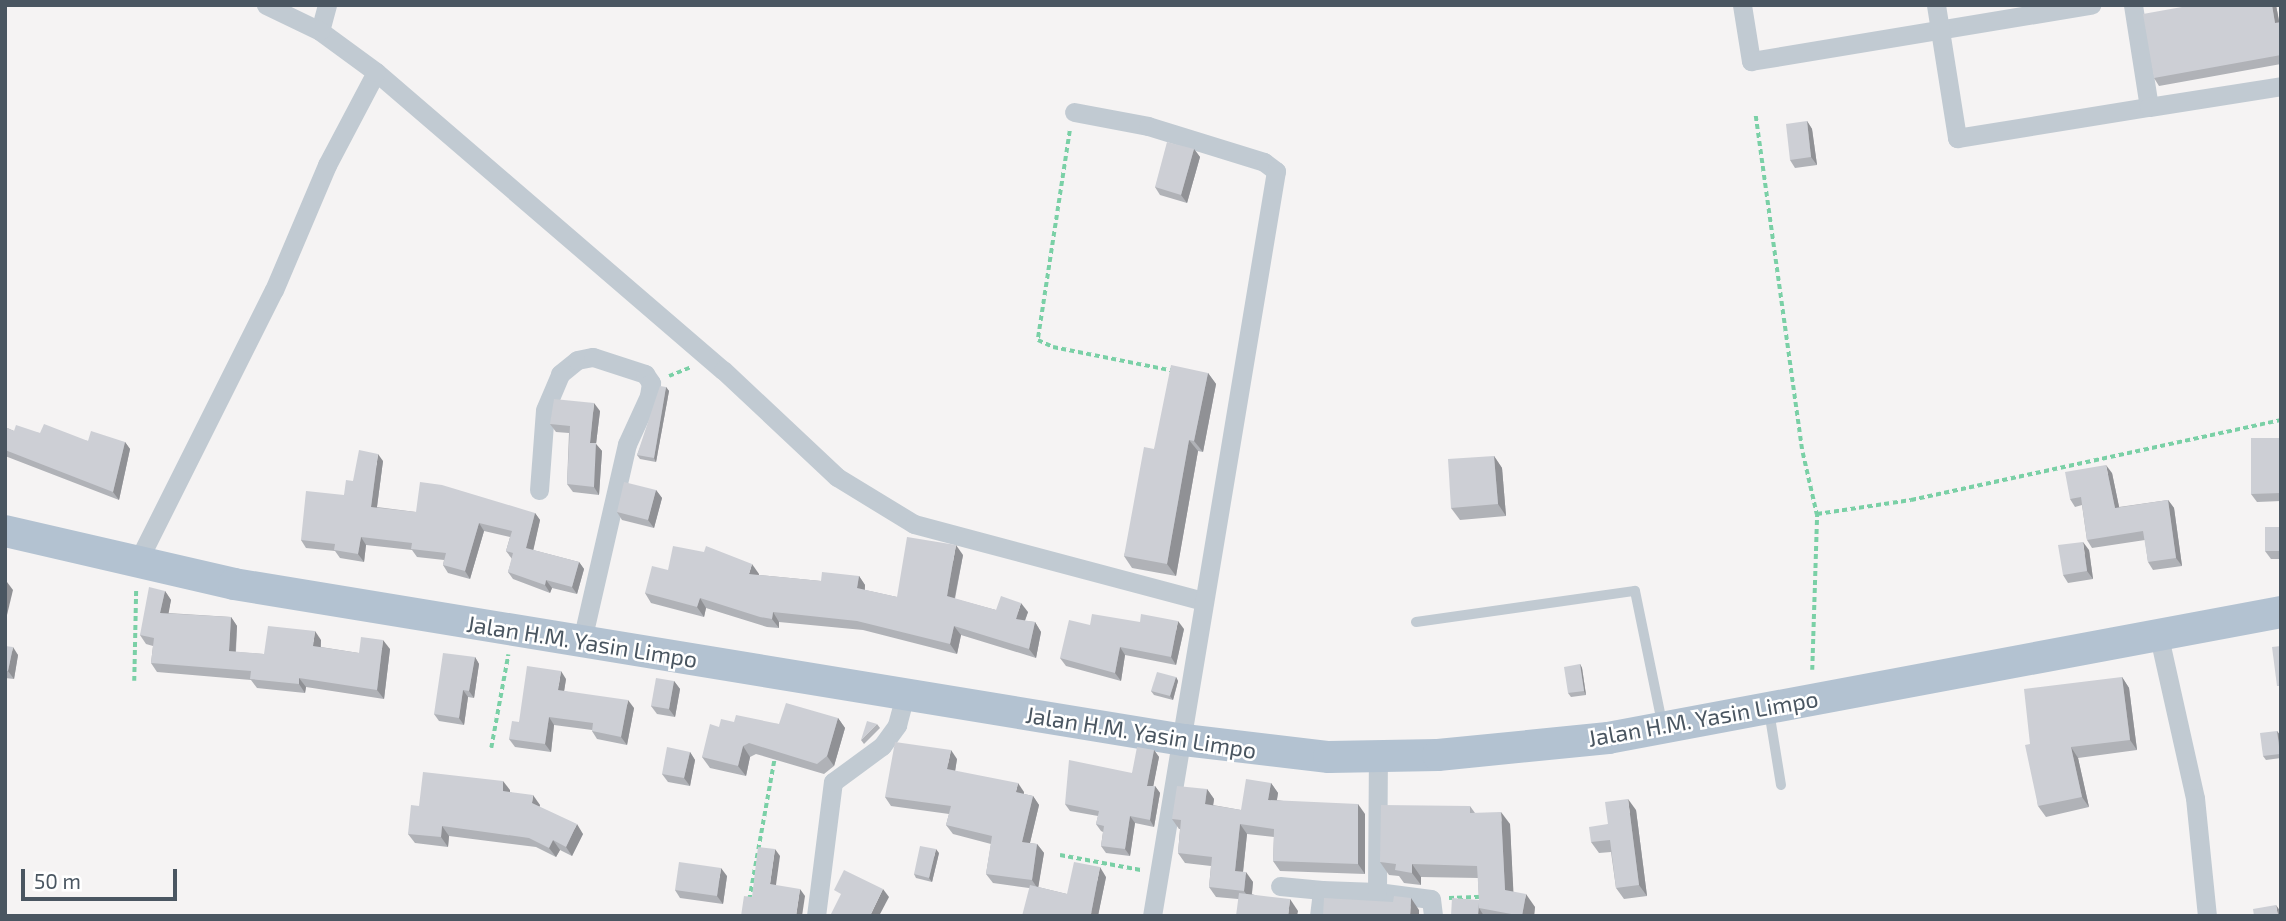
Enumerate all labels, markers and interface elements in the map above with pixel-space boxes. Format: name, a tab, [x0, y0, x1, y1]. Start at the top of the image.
street label: Jalan H.M. Yasin Limpo	[464, 609, 700, 673]
street label: Jalan H.M. Yasin Limpo	[1585, 684, 1821, 752]
street label: Jalan H.M. Yasin Limpo	[1023, 700, 1259, 764]
scale bar	[24, 855, 180, 899]
text: 50 m	[34, 868, 81, 893]

